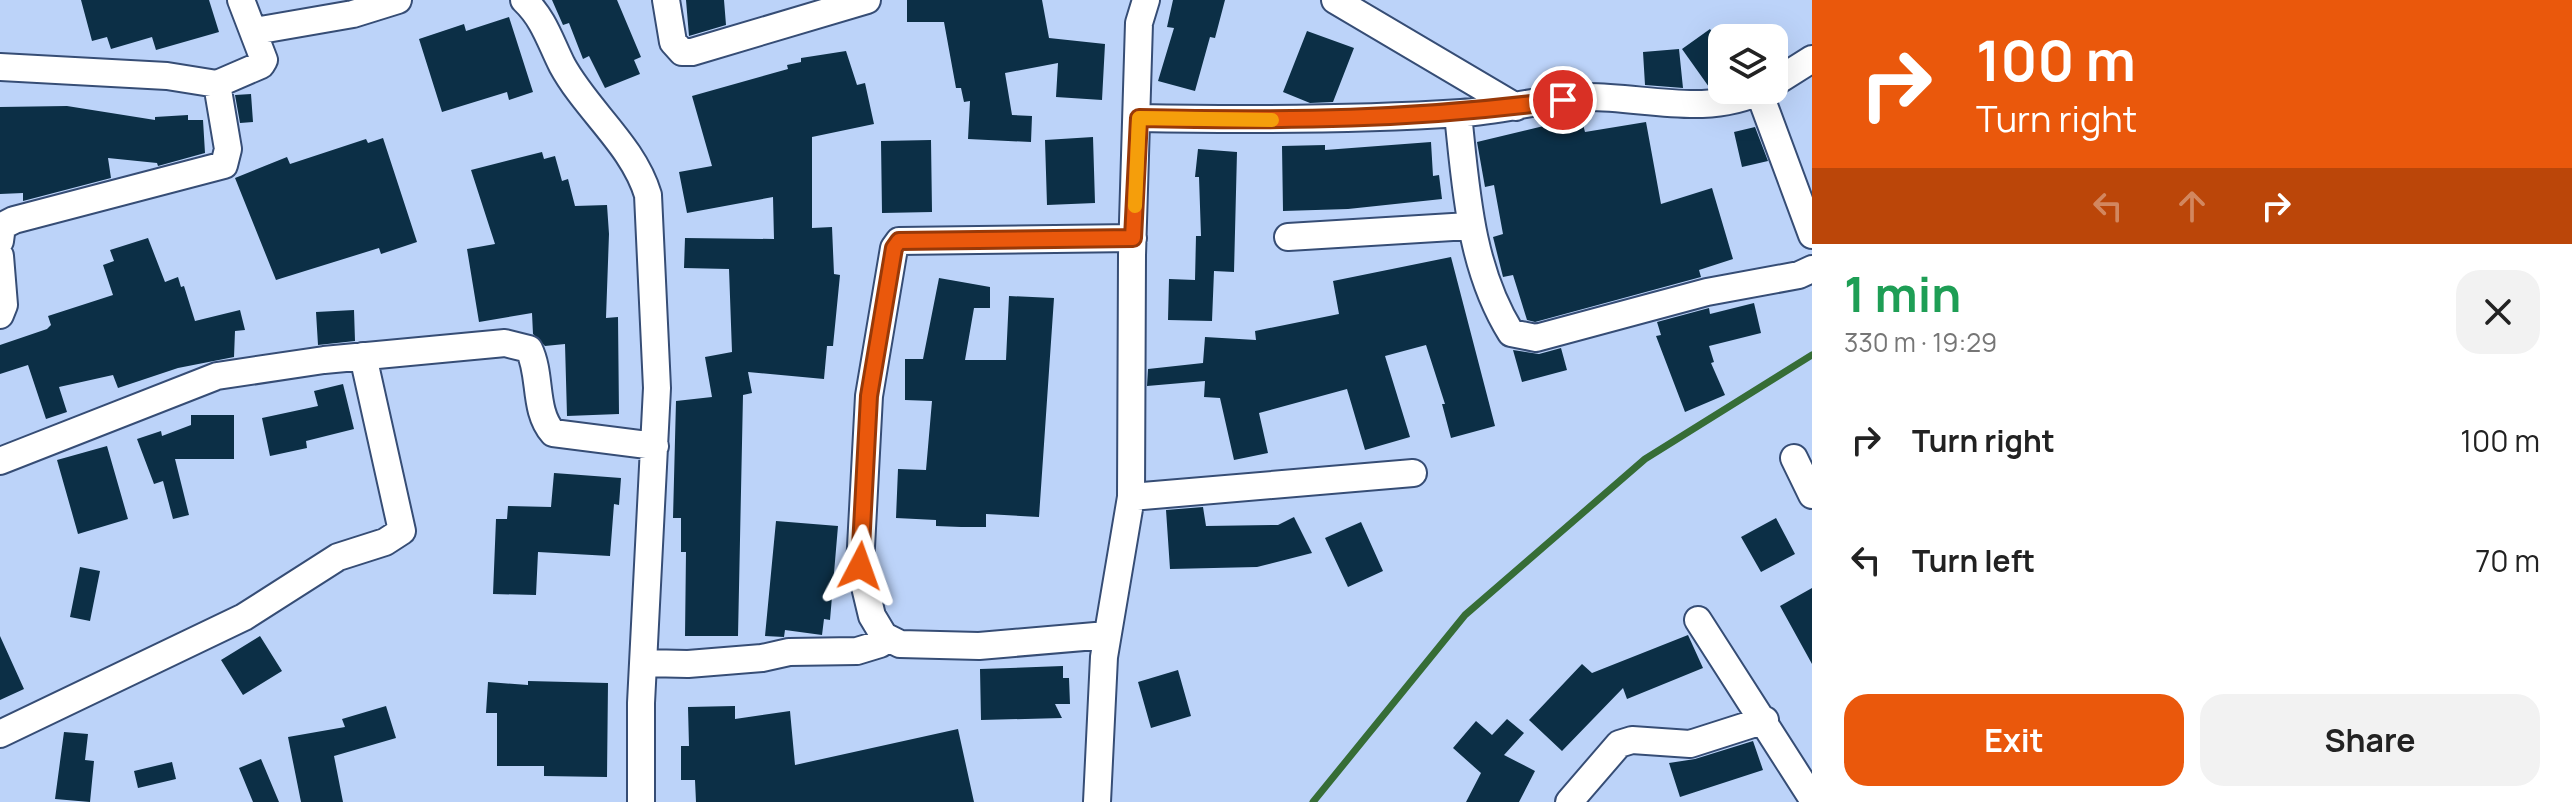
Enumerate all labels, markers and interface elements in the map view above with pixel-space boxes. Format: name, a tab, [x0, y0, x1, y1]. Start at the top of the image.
text: 100 m	[1976, 21, 2136, 98]
map controls	[1708, 24, 1788, 104]
button: layers	[1708, 24, 1788, 104]
icon: right	[1844, 32, 1948, 136]
pin	[1529, 66, 1597, 134]
icon: arrive	[1541, 78, 1585, 122]
text: Turn right	[1976, 94, 2137, 143]
icon: left	[2086, 184, 2130, 228]
icon: ahead	[2170, 184, 2214, 228]
icon: right	[2254, 184, 2298, 228]
text: 1 min	[1844, 261, 1961, 326]
button: close	[2456, 270, 2540, 354]
text: 330 m · 19:29	[1844, 324, 1997, 360]
icon: right	[1844, 418, 1888, 462]
text: Turn right	[1912, 420, 2055, 461]
text: 100 m	[2460, 420, 2540, 461]
position arrow	[818, 524, 902, 608]
icon: left	[1844, 538, 1888, 582]
text: Turn left	[1912, 540, 2035, 581]
text: 70 m	[2475, 540, 2540, 581]
button: Exit	[1844, 694, 2184, 786]
button: Share	[2200, 694, 2540, 786]

